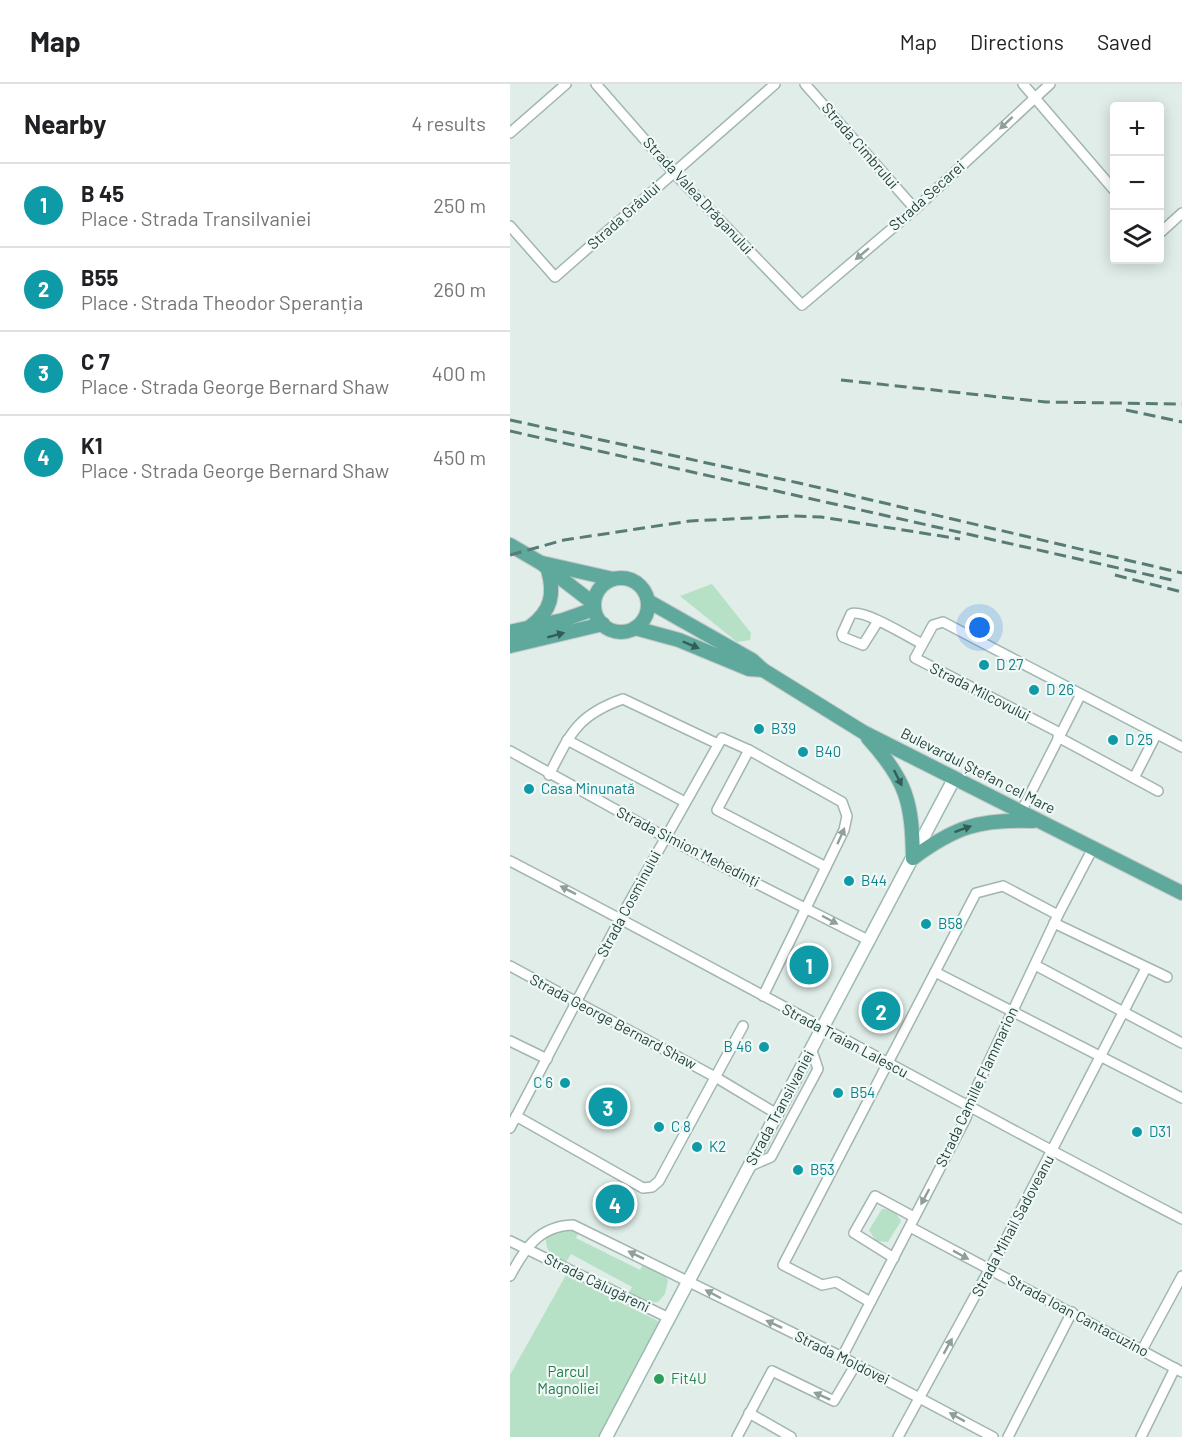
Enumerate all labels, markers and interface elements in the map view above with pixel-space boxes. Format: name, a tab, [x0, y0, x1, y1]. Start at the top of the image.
text: Map	[30, 24, 81, 58]
text: Map	[900, 29, 937, 54]
text: Directions	[970, 29, 1064, 54]
text: Saved	[1097, 29, 1152, 54]
street label: Strada Cimbrului	[818, 98, 903, 192]
map controls	[1110, 102, 1164, 264]
button: +	[1110, 102, 1164, 156]
text: Nearby	[24, 108, 106, 139]
text: 4 results	[411, 111, 486, 135]
one-way arrow	[999, 116, 1014, 130]
street label: Strada Valea Drăganului	[640, 133, 758, 258]
button: −	[1110, 156, 1164, 210]
street label: Strada Secarei	[885, 157, 968, 234]
street label: Strada Grâului	[583, 178, 663, 253]
text: B 45	[81, 180, 124, 206]
text: 1	[40, 193, 47, 217]
text: 250 m	[433, 193, 486, 217]
text: Place · Strada Transilvaniei	[81, 206, 311, 230]
button: layers	[1110, 210, 1164, 264]
one-way arrow	[855, 247, 870, 260]
text: B55	[81, 264, 118, 290]
text: 2	[38, 277, 49, 301]
text: 260 m	[433, 277, 486, 301]
text: Place · Strada Theodor Speranția	[81, 290, 363, 314]
text: C 7	[81, 348, 110, 374]
text: 3	[38, 361, 49, 385]
text: 400 m	[432, 361, 486, 385]
text: Place · Strada George Bernard Shaw	[81, 374, 389, 398]
text: K1	[81, 432, 103, 458]
text: 4	[37, 445, 50, 469]
text: 450 m	[433, 445, 486, 469]
text: Place · Strada George Bernard Shaw	[81, 458, 389, 482]
your location	[965, 613, 994, 642]
one-way arrow	[547, 630, 565, 639]
one-way arrow	[682, 641, 700, 650]
place label: D 27	[996, 655, 1023, 673]
street label: Strada Milcovului	[927, 658, 1034, 724]
marker: D 27	[977, 658, 991, 672]
place label: D 26	[1046, 680, 1074, 698]
marker: D 26	[1027, 683, 1041, 697]
place label: B39	[771, 719, 796, 737]
marker: B39	[752, 722, 766, 736]
street label: Bulevardul Ștefan cel Mare	[898, 723, 1059, 817]
place label: D 25	[1125, 730, 1153, 748]
marker: D 25	[1106, 733, 1120, 747]
place label: B40	[815, 742, 841, 760]
marker: B40	[796, 745, 810, 759]
one-way arrow	[893, 770, 903, 787]
place label: Casa Minunată	[541, 779, 635, 797]
marker: Casa Minunată	[522, 782, 536, 796]
street label: Strada Simion Mehedinți	[614, 802, 763, 890]
one-way arrow	[954, 824, 972, 834]
one-way arrow	[836, 828, 845, 845]
street label: Strada Cosminului	[592, 847, 664, 960]
place label: B44	[861, 871, 887, 889]
marker: B44	[842, 874, 856, 888]
one-way arrow	[560, 886, 577, 895]
place label: B58	[938, 914, 963, 932]
one-way arrow	[822, 915, 839, 925]
marker: B58	[919, 917, 933, 931]
pin: 1	[790, 942, 828, 988]
street label: Strada George Bernard Shaw	[527, 969, 700, 1073]
pin: 2	[862, 988, 901, 1034]
street label: Strada Traian Lalescu	[779, 999, 912, 1081]
street label: Strada Camille Flammarion	[931, 1004, 1021, 1170]
place label: B 46	[724, 1037, 752, 1055]
marker: B 46	[757, 1040, 771, 1054]
street label: Strada Transilvaniei	[741, 1047, 817, 1168]
place label: C 6	[533, 1073, 553, 1091]
marker: C 6	[558, 1076, 572, 1090]
place label: B54	[850, 1083, 875, 1101]
pin: 3	[588, 1084, 628, 1130]
marker: B54	[831, 1086, 845, 1100]
place label: C 8	[671, 1117, 691, 1135]
marker: C 8	[652, 1120, 666, 1134]
place label: D31	[1149, 1122, 1171, 1140]
marker: D31	[1130, 1125, 1144, 1139]
place label: K2	[709, 1137, 726, 1155]
marker: K2	[690, 1140, 704, 1154]
street label: Strada Mihail Sadoveanu	[967, 1152, 1057, 1299]
place label: B53	[810, 1160, 835, 1178]
marker: B53	[791, 1163, 805, 1177]
pin: 4	[596, 1182, 634, 1226]
one-way arrow	[920, 1189, 930, 1206]
street label: Strada Călugăreni	[542, 1249, 653, 1315]
one-way arrow	[953, 1250, 970, 1260]
one-way arrow	[627, 1251, 644, 1260]
street label: Strada Ioan Cantacuzino	[1005, 1270, 1152, 1360]
one-way arrow	[704, 1289, 721, 1299]
one-way arrow	[765, 1320, 782, 1329]
street label: Strada Moldovei	[792, 1326, 893, 1388]
one-way arrow	[943, 1337, 953, 1354]
park label: Parcul Magnoliei	[537, 1362, 599, 1397]
place label: Fit4U	[671, 1369, 707, 1387]
marker: Fit4U	[652, 1372, 666, 1386]
one-way arrow	[813, 1392, 830, 1401]
one-way arrow	[948, 1412, 965, 1422]

